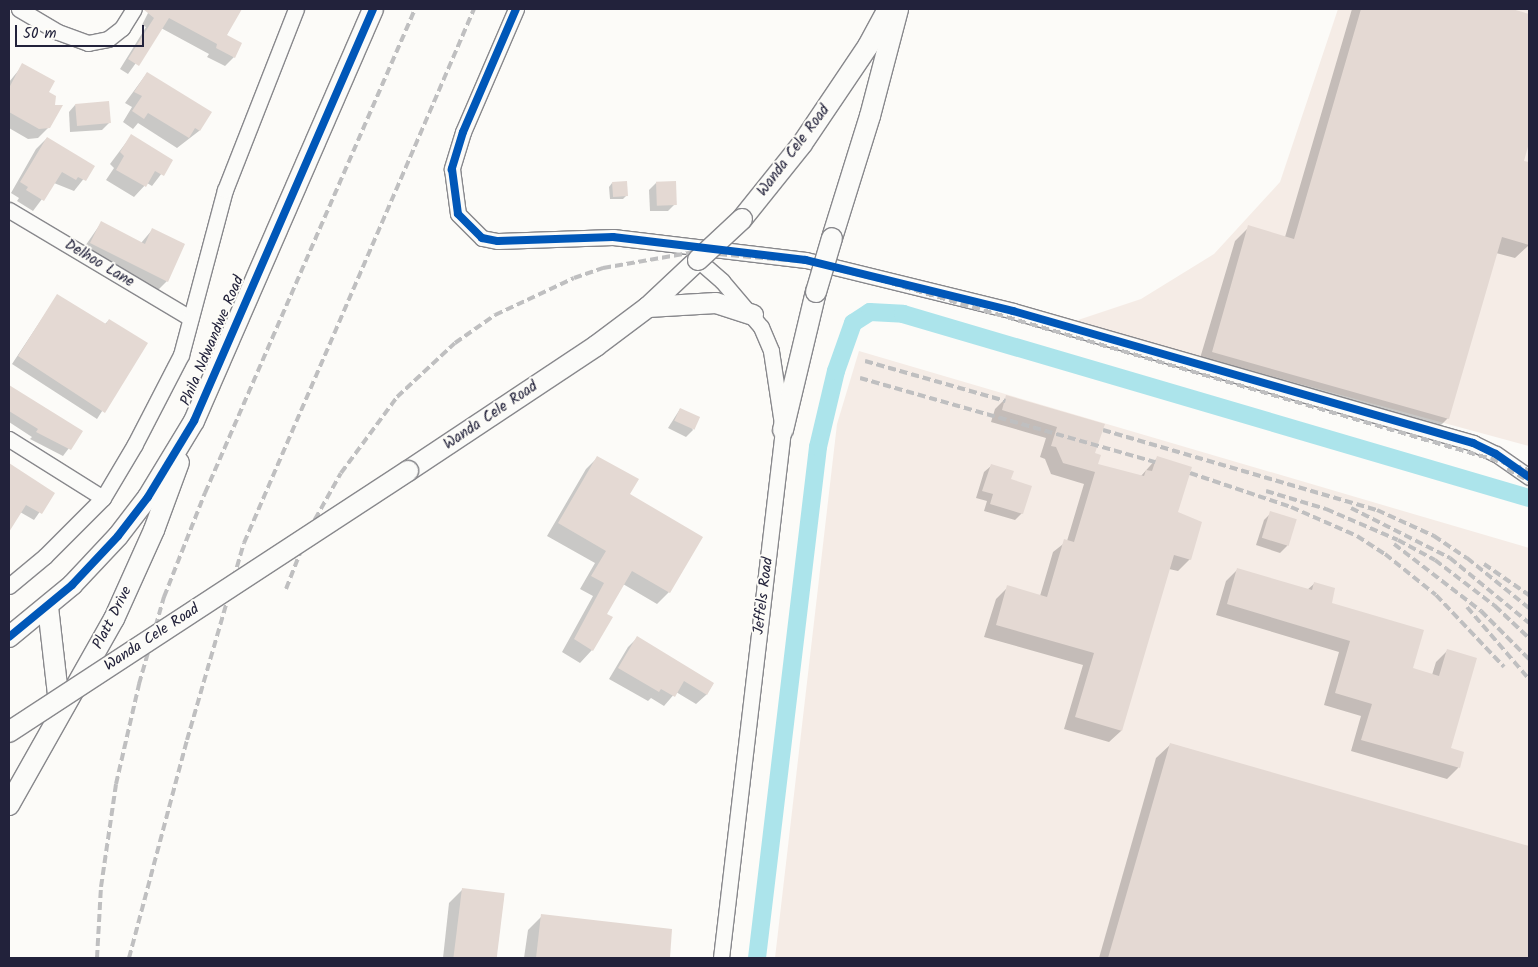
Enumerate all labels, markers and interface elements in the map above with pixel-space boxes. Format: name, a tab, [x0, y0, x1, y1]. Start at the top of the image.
scale bar	[18, 15, 146, 47]
text: 50 m	[23, 22, 57, 46]
street label: Wanda Cele Road	[754, 102, 834, 200]
street label: Delhoo Lane	[61, 236, 137, 292]
street label: Phila Ndwandwe Road	[177, 273, 249, 409]
street label: Wanda Cele Road	[441, 378, 541, 454]
street label: Jeffels Road	[750, 556, 778, 636]
street label: Platt Drive	[90, 584, 136, 652]
street label: Wanda Cele Road	[101, 601, 203, 675]

